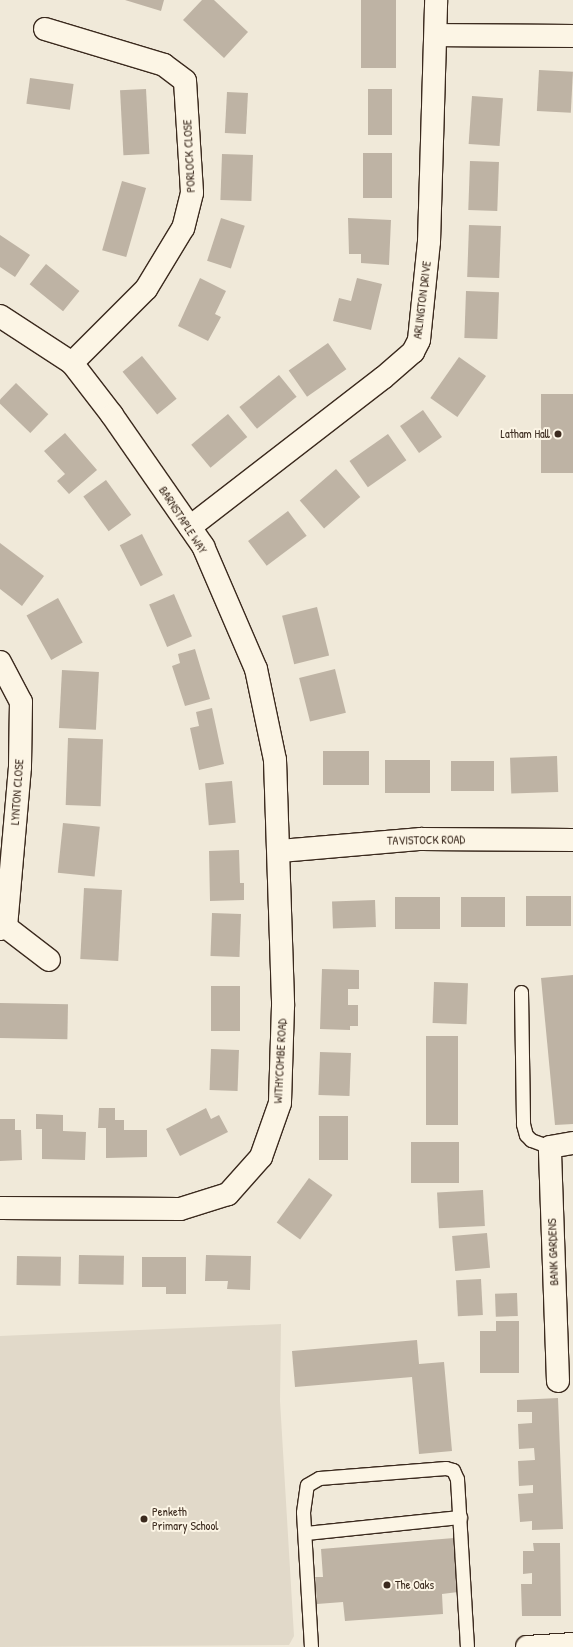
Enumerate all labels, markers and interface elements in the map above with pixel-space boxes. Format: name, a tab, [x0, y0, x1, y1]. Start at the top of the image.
street label: PORLOCK CLOSE	[180, 119, 198, 193]
street label: ARLINGTON DRIVE	[410, 260, 434, 340]
place label: Latham Hall	[501, 427, 550, 441]
marker: Latham Hall	[553, 429, 563, 439]
street label: BARNSTAPLE WAY	[156, 484, 210, 556]
street label: LYNTON CLOSE	[8, 759, 26, 825]
street label: TAVISTOCK ROAD	[387, 832, 465, 848]
street label: WITHYCOMBE ROAD	[271, 1018, 289, 1104]
street label: BANK GARDENS	[545, 1218, 561, 1286]
place label: Penketh Primary School	[152, 1505, 218, 1533]
marker: Penketh Primary School	[139, 1514, 149, 1524]
place label: The Oaks	[395, 1578, 434, 1592]
marker: The Oaks	[382, 1580, 392, 1590]

